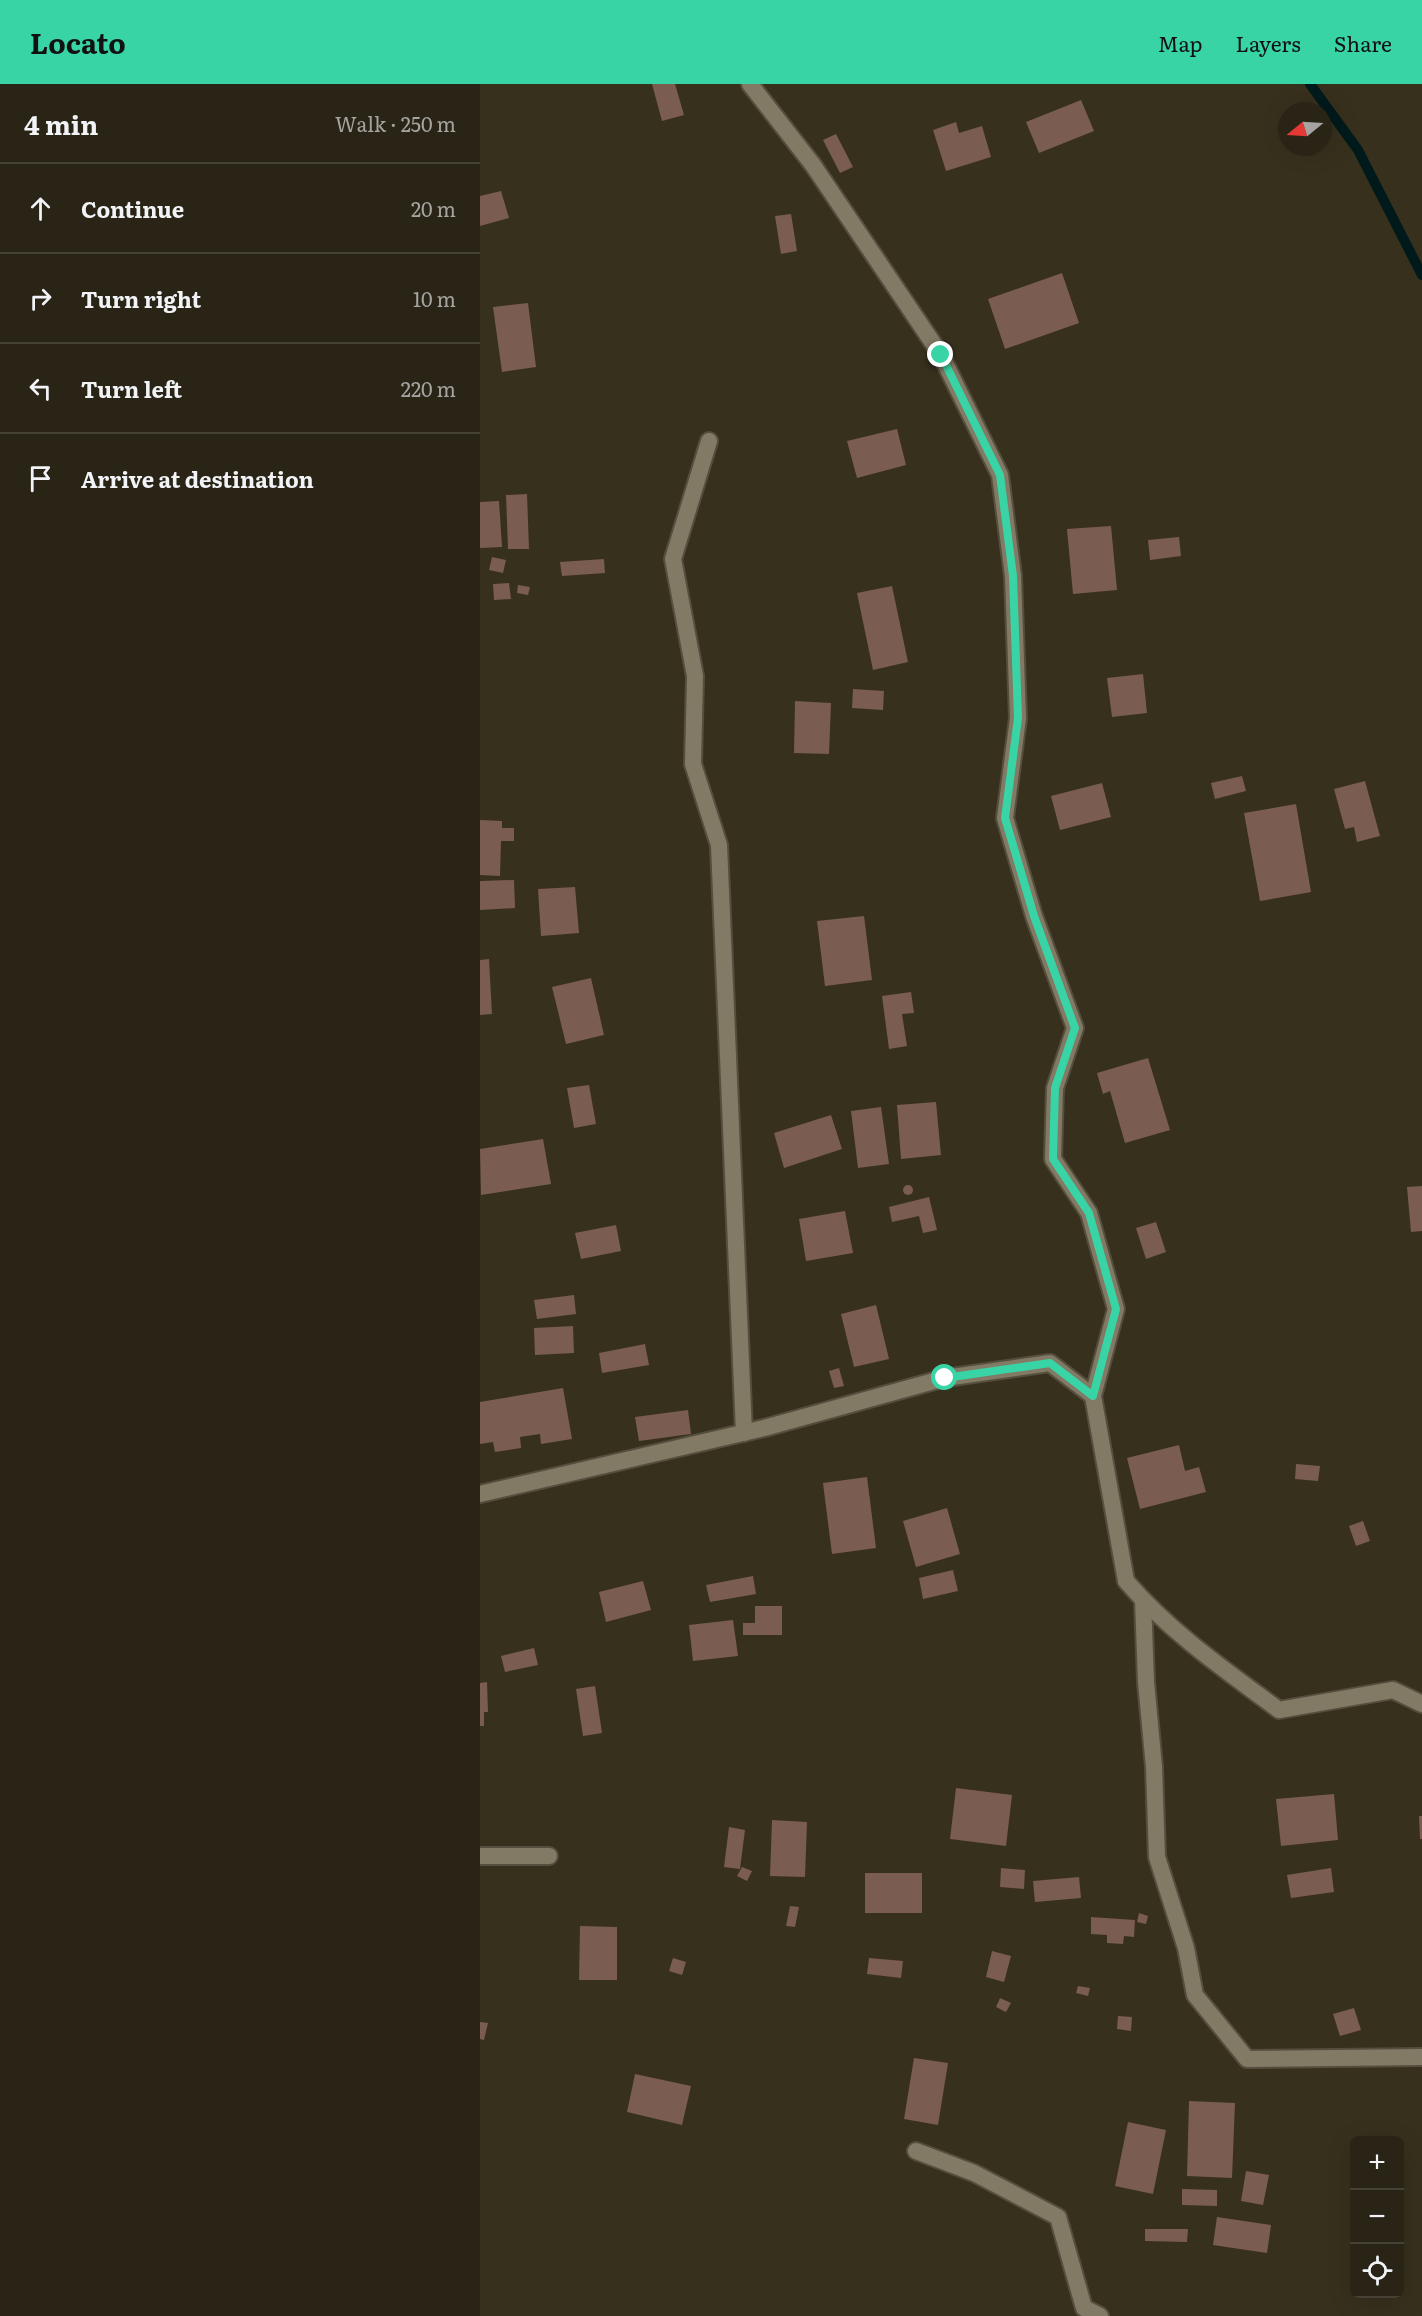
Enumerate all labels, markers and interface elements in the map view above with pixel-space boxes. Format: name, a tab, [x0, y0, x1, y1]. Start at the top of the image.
text: Locato	[30, 21, 126, 63]
text: Map	[1158, 27, 1203, 58]
text: Layers	[1236, 27, 1301, 58]
text: Share	[1334, 27, 1392, 58]
north arrow	[1278, 102, 1332, 156]
text: 4 min	[24, 104, 98, 143]
text: Walk · 250 m	[335, 108, 456, 138]
icon: ahead	[24, 192, 57, 225]
text: Continue	[81, 192, 184, 225]
text: 20 m	[411, 193, 456, 223]
icon: right	[24, 282, 57, 315]
text: Turn right	[81, 282, 201, 315]
text: 10 m	[413, 283, 456, 313]
route end	[927, 341, 953, 367]
icon: left	[24, 372, 57, 405]
text: Turn left	[81, 372, 182, 405]
text: 220 m	[401, 373, 456, 403]
icon: arrive	[24, 462, 57, 495]
text: Arrive at destination	[81, 462, 314, 495]
route start	[931, 1364, 957, 1390]
map controls	[1350, 2136, 1404, 2298]
button: +	[1350, 2136, 1404, 2190]
button: −	[1350, 2190, 1404, 2244]
button: locate	[1350, 2244, 1404, 2298]

